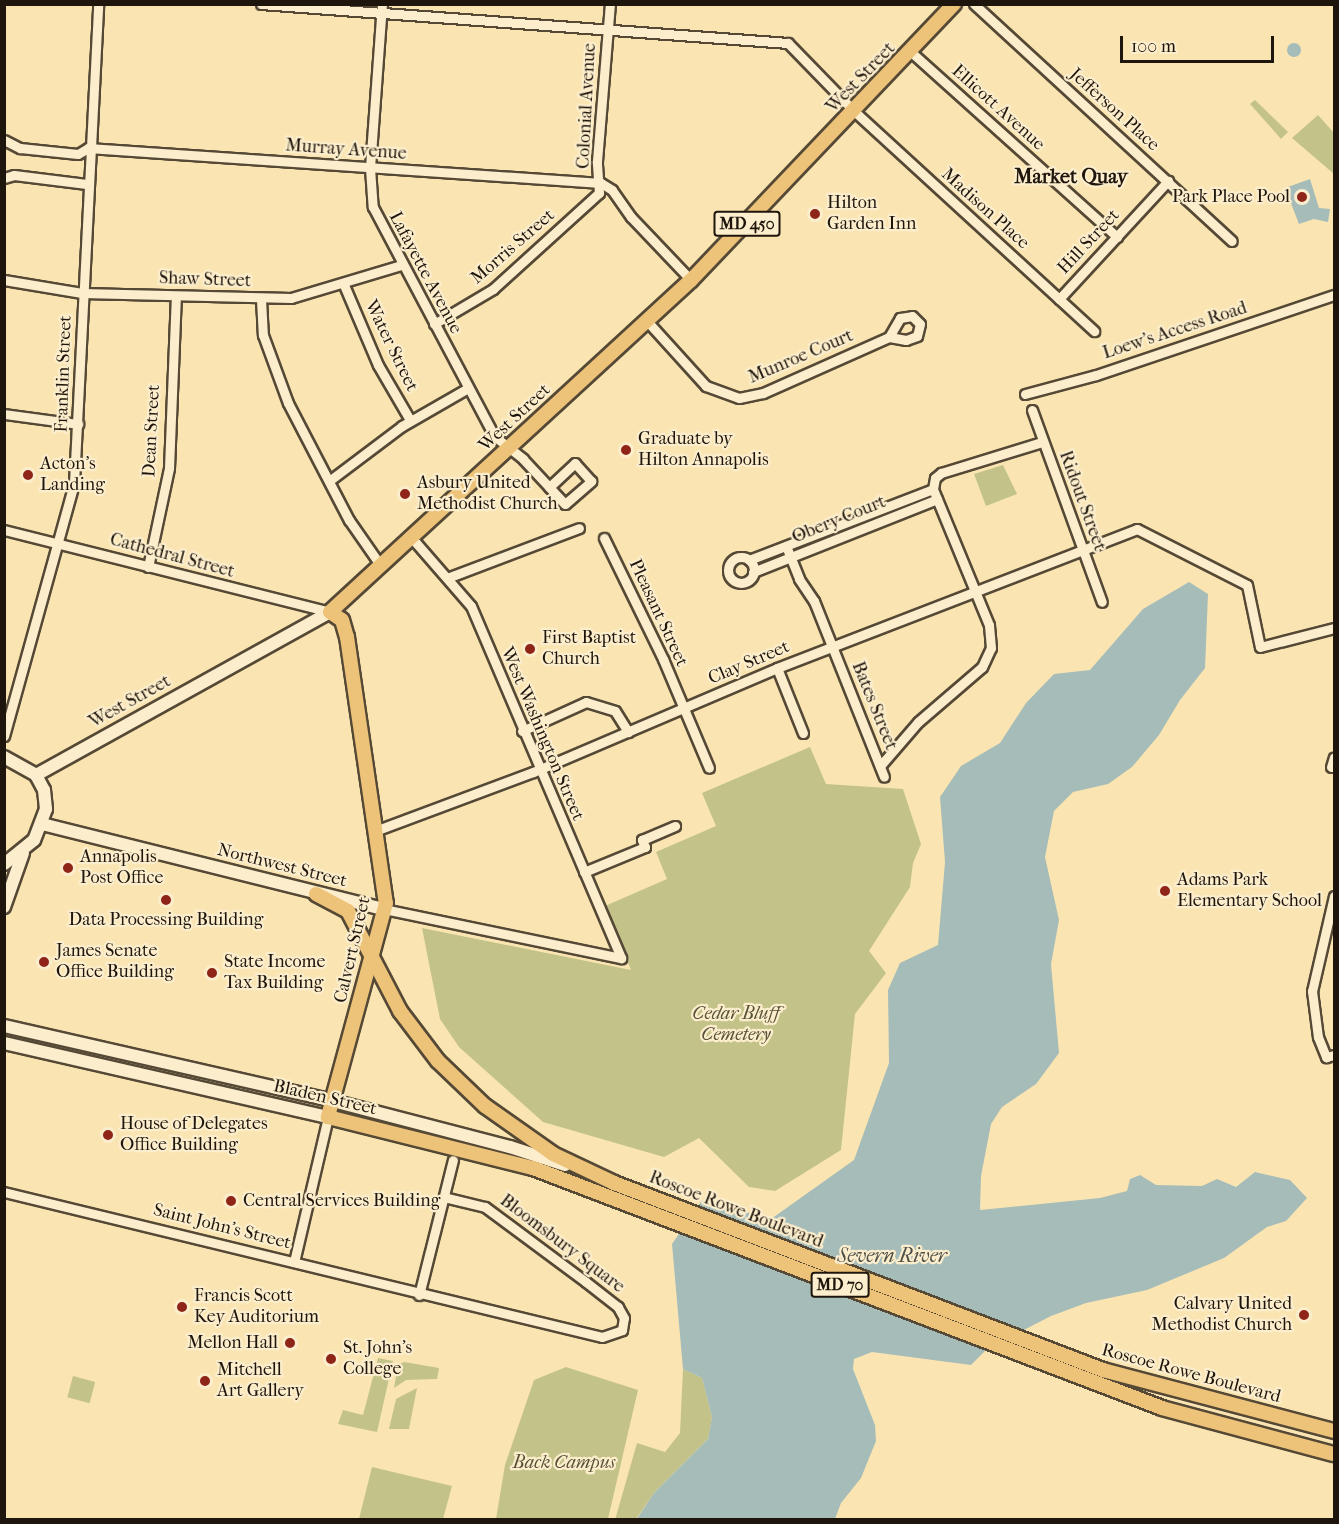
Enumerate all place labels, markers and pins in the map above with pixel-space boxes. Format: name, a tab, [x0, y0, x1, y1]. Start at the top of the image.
place label: Park Place Pool	[1172, 186, 1290, 208]
marker: Park Place Pool	[1295, 190, 1309, 204]
place label: Hilton Garden Inn	[827, 193, 916, 236]
marker: Hilton Garden Inn	[808, 207, 822, 221]
place label: Graduate by Hilton Annapolis	[638, 429, 769, 472]
marker: Graduate by Hilton Annapolis	[619, 443, 633, 457]
place label: Acton's Landing	[40, 454, 105, 496]
marker: Acton's Landing	[21, 468, 35, 482]
place label: Asbury United Methodist Church	[417, 473, 558, 516]
marker: Asbury United Methodist Church	[398, 487, 412, 501]
place label: First Baptist Church	[542, 628, 636, 670]
marker: First Baptist Church	[523, 642, 537, 656]
place label: Annapolis Post Office	[80, 847, 163, 890]
marker: Annapolis Post Office	[61, 861, 75, 875]
place label: Adams Park Elementary School	[1177, 870, 1322, 912]
marker: Adams Park Elementary School	[1158, 884, 1172, 898]
marker: Data Processing Building	[159, 893, 173, 907]
place label: Data Processing Building	[69, 909, 263, 931]
place label: James Senate Office Building	[56, 941, 174, 984]
place label: State Income Tax Building	[224, 952, 325, 994]
marker: James Senate Office Building	[37, 955, 51, 969]
marker: State Income Tax Building	[205, 966, 219, 980]
place label: House of Delegates Office Building	[120, 1114, 268, 1156]
marker: House of Delegates Office Building	[101, 1128, 115, 1142]
place label: Central Services Building	[243, 1190, 440, 1212]
marker: Central Services Building	[224, 1194, 238, 1208]
place label: Francis Scott Key Auditorium	[194, 1286, 319, 1328]
place label: Calvary United Methodist Church	[1151, 1294, 1292, 1336]
marker: Francis Scott Key Auditorium	[175, 1300, 189, 1314]
marker: Calvary United Methodist Church	[1297, 1308, 1311, 1322]
place label: Mellon Hall	[187, 1332, 278, 1354]
marker: Mellon Hall	[283, 1336, 297, 1350]
place label: St. John's College	[343, 1338, 412, 1380]
marker: St. John's College	[324, 1352, 338, 1366]
place label: Mitchell Art Gallery	[217, 1360, 304, 1402]
marker: Mitchell Art Gallery	[198, 1374, 212, 1388]

